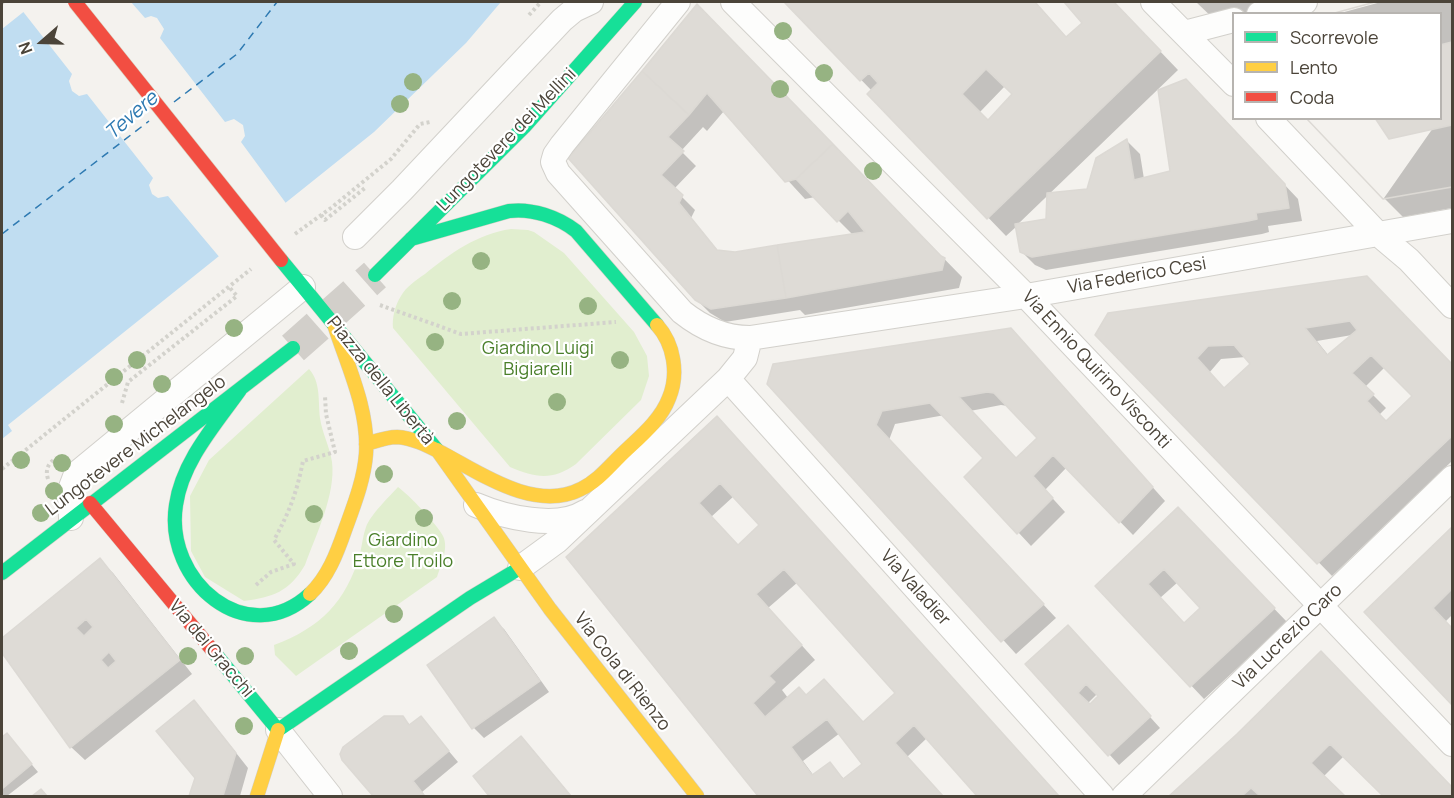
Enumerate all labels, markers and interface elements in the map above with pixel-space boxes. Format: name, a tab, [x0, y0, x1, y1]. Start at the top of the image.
north arrow	[12, 12, 72, 72]
legend	[1232, 12, 1442, 120]
text: Scorrevole	[1290, 25, 1379, 49]
text: N	[13, 39, 37, 57]
text: Lento	[1290, 55, 1338, 79]
street label: Lungotevere dei Mellini	[433, 64, 581, 216]
text: Coda	[1290, 85, 1334, 109]
water label: Tevere	[101, 87, 163, 145]
street label: Via Federico Cesi	[1066, 253, 1208, 299]
street label: Via Ennio Quirino Visconti	[1017, 286, 1175, 454]
street label: Piazza della Libertà	[322, 313, 438, 449]
park label: Giardino Luigi Bigiarelli	[482, 338, 594, 380]
street label: Lungotevere Michelangelo	[42, 371, 230, 521]
park label: Giardino Ettore Troilo	[353, 530, 453, 572]
street label: Via Valadier	[875, 546, 955, 630]
street label: Via Lucrezio Caro	[1229, 580, 1347, 694]
street label: Via dei Gracchi	[164, 596, 258, 702]
street label: Via Cola di Rienzo	[569, 609, 675, 735]

